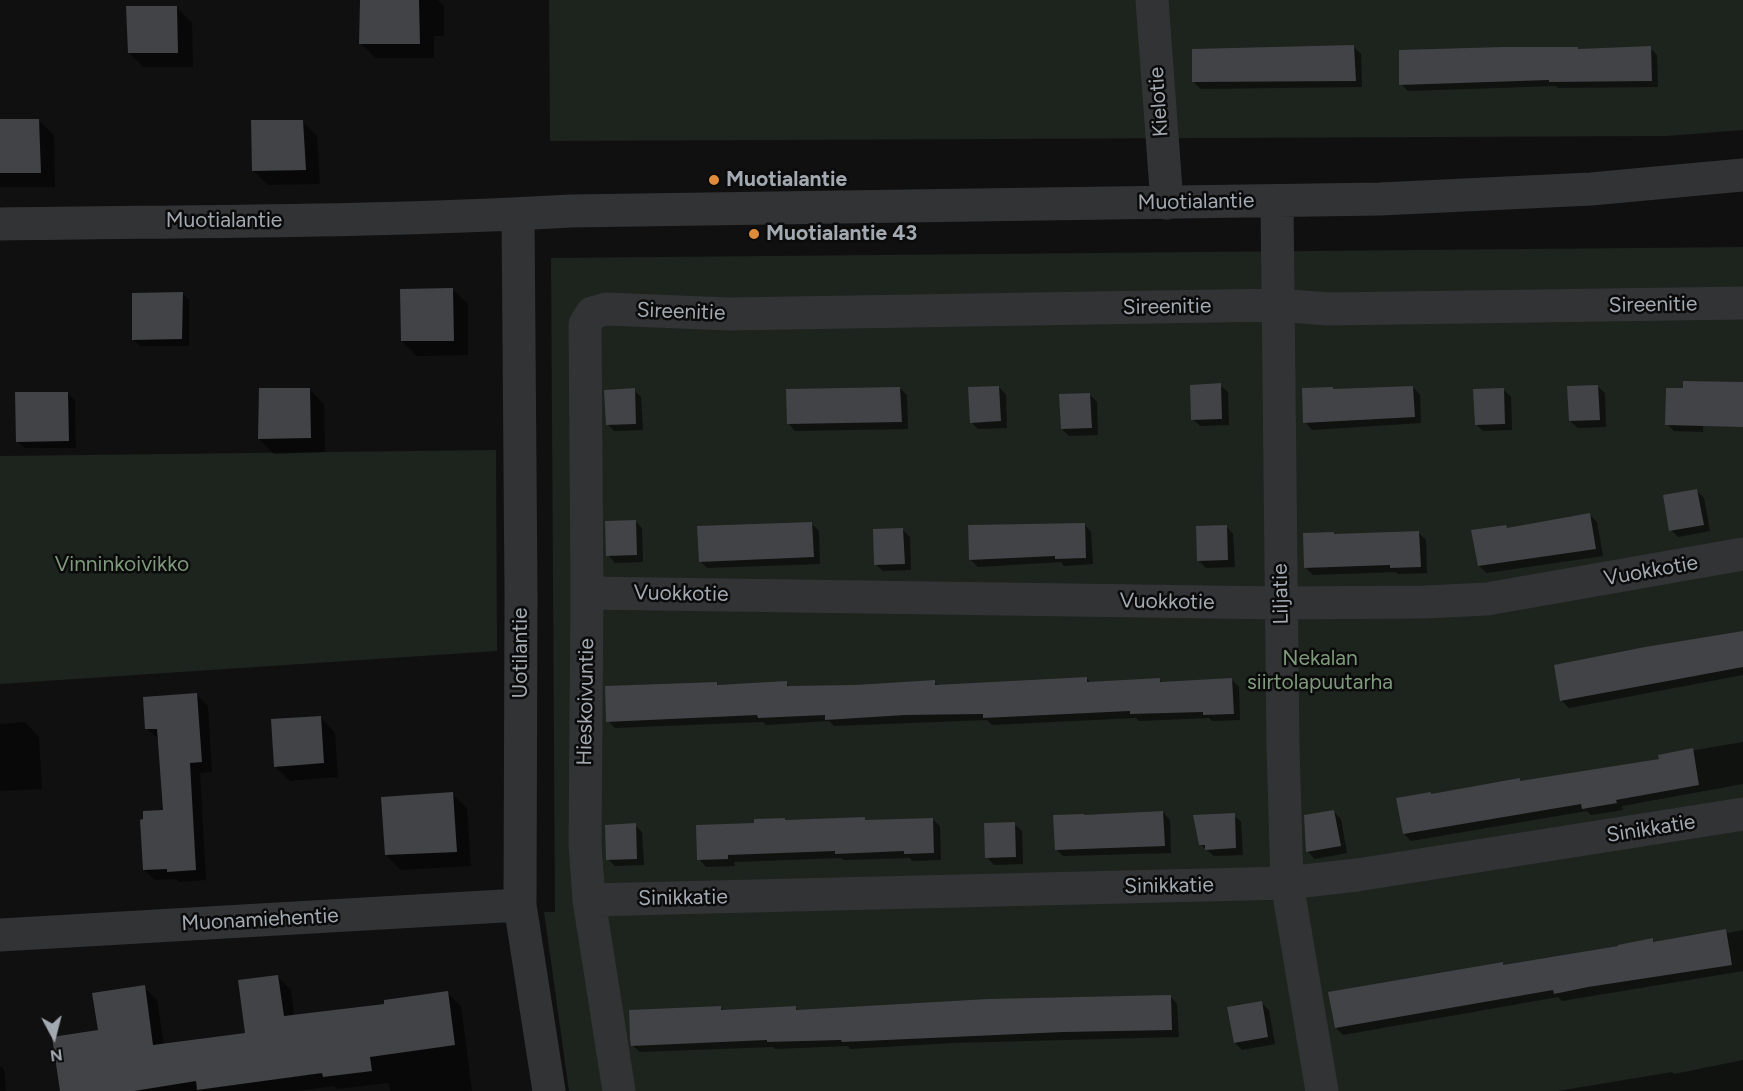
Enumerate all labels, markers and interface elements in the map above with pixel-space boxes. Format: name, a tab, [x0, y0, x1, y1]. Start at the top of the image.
street label: Kielotie	[1144, 66, 1174, 138]
place label: Muotialantie	[726, 167, 847, 193]
marker: Muotialantie	[707, 173, 721, 187]
street label: Muotialantie	[1138, 188, 1254, 216]
street label: Muotialantie	[166, 208, 282, 234]
place label: Muotialantie 43	[766, 221, 917, 247]
marker: Muotialantie 43	[747, 227, 761, 241]
street label: Sireenitie	[1608, 292, 1698, 318]
street label: Sireenitie	[1122, 294, 1212, 320]
street label: Sireenitie	[636, 298, 726, 326]
street label: Vuokkotie	[1602, 550, 1700, 592]
park label: Vinninkoivikko	[55, 552, 189, 578]
street label: Liljatie	[1268, 563, 1294, 625]
street label: Vuokkotie	[633, 581, 729, 607]
street label: Vuokkotie	[1119, 589, 1215, 615]
street label: Uotilantie	[508, 607, 534, 699]
street label: Hieskoivuntie	[572, 638, 600, 766]
park label: Nekalan siirtolapuutarha	[1247, 646, 1393, 696]
street label: Sinikkatie	[1605, 810, 1697, 848]
street label: Sinikkatie	[1124, 873, 1214, 899]
street label: Sinikkatie	[638, 885, 728, 911]
street label: Muonamiehentie	[181, 903, 339, 937]
north arrow	[24, 1007, 84, 1067]
text: N	[49, 1045, 64, 1066]

